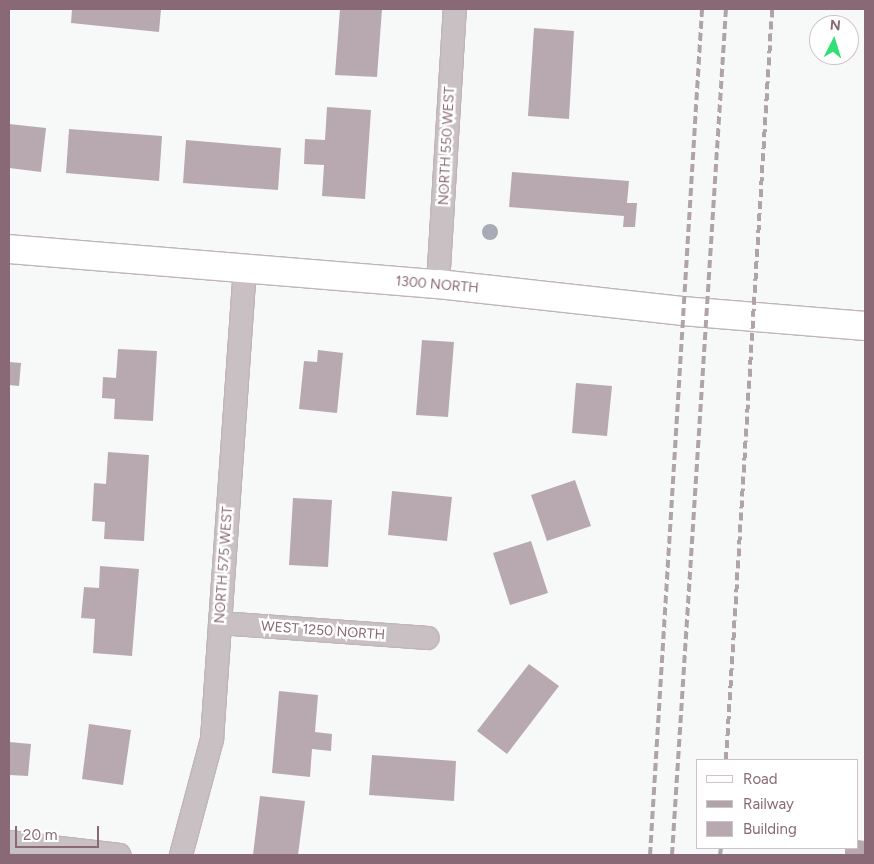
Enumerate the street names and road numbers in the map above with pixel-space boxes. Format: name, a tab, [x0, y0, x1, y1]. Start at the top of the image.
street label: NORTH 550 WEST	[436, 86, 458, 206]
street label: 1300 NORTH	[395, 273, 479, 297]
street label: NORTH 575 WEST	[212, 506, 236, 624]
street label: WEST 1250 NORTH	[260, 618, 386, 644]

